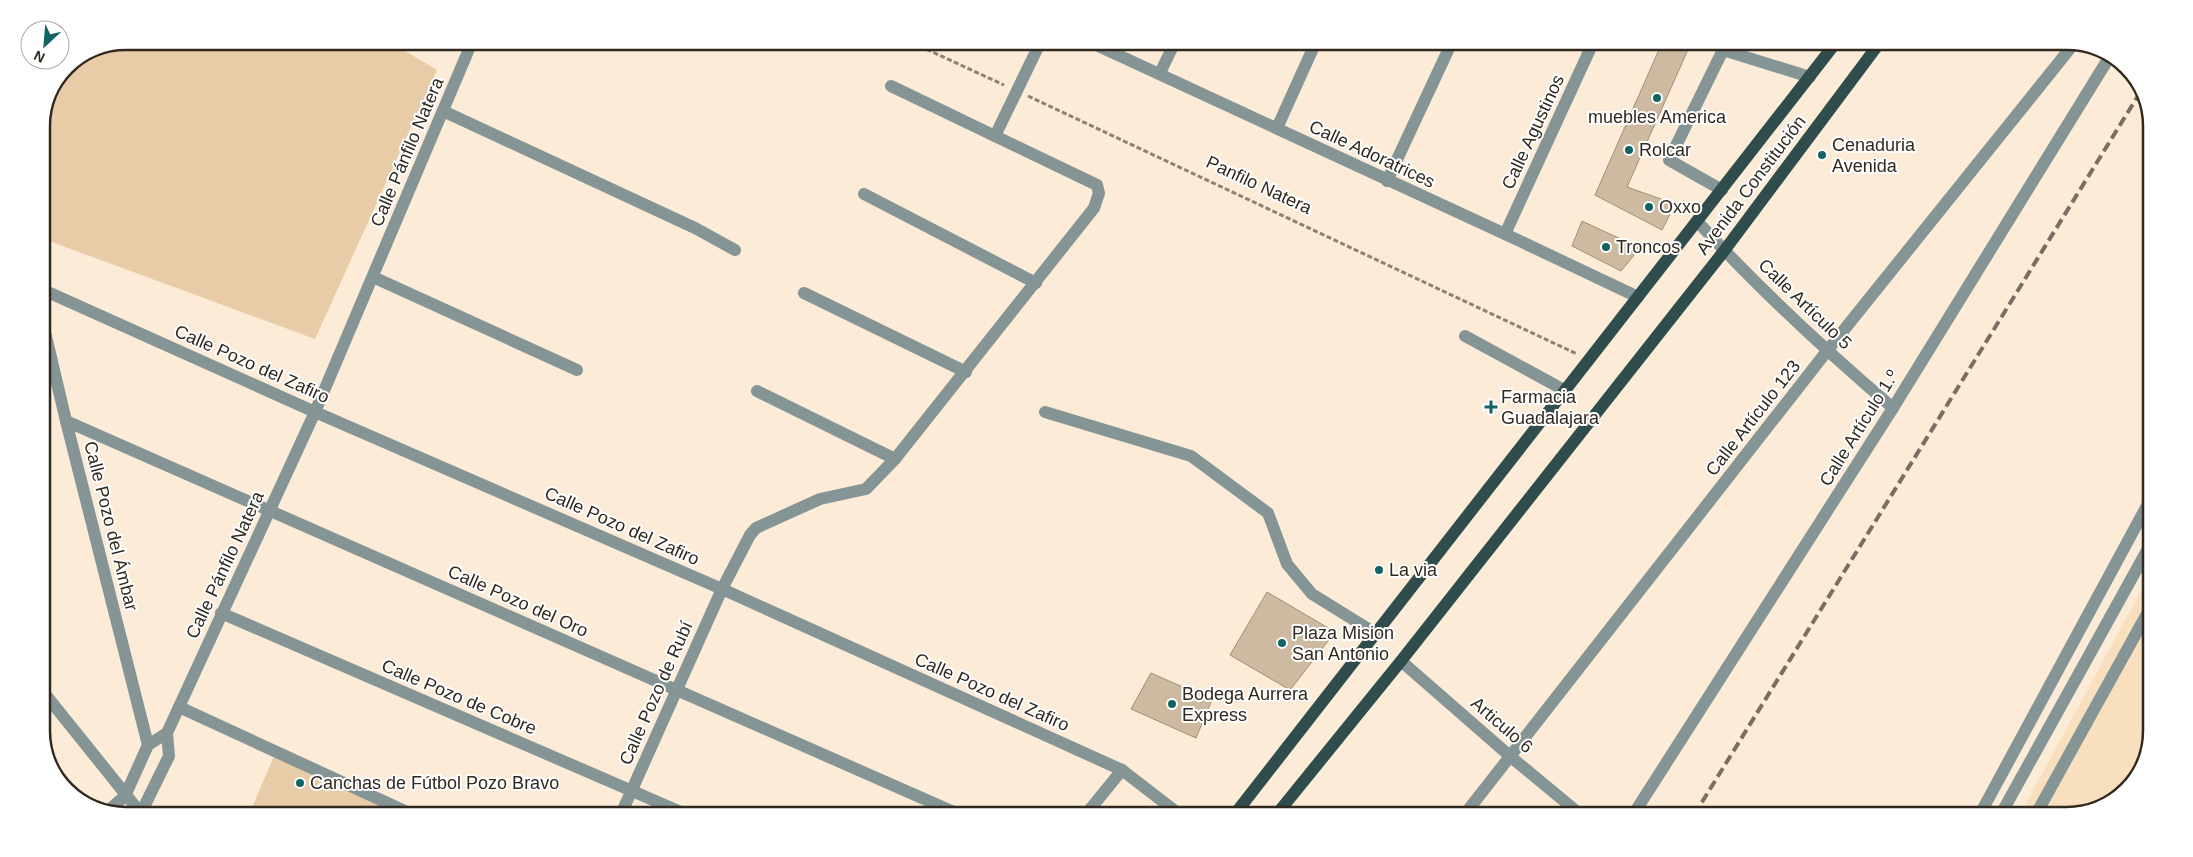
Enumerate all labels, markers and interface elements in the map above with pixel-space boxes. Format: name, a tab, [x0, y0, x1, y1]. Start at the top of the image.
north arrow	[20, 20, 70, 70]
text: N	[31, 47, 47, 66]
street label: Calle Agustinos	[1498, 72, 1568, 192]
street label: Calle Pánfilo Natera	[367, 74, 448, 230]
marker: muebles America	[1651, 92, 1663, 104]
place label: muebles America	[1588, 107, 1727, 127]
street label: Avenida Constitución	[1692, 112, 1810, 258]
street label: Calle Adoratrices	[1306, 116, 1438, 192]
place label: Cenaduria Avenida	[1832, 135, 1916, 176]
place label: Rolcar	[1639, 140, 1691, 160]
marker: Rolcar	[1623, 144, 1635, 156]
marker: Cenaduria Avenida	[1816, 149, 1828, 161]
street label: Panfilo Natera	[1203, 152, 1316, 219]
place label: Oxxo	[1659, 197, 1701, 217]
marker: Oxxo	[1643, 201, 1655, 213]
place label: Troncos	[1616, 237, 1680, 257]
marker: Troncos	[1600, 241, 1612, 253]
street label: Calle Artículo 5	[1755, 255, 1855, 353]
street label: Calle Pozo del Zafiro	[172, 321, 332, 407]
street label: Calle Artículo 123	[1702, 356, 1804, 480]
street label: Calle Artículo 1.º	[1815, 366, 1903, 490]
place label: Farmacia Guadalajara	[1501, 387, 1600, 428]
marker: Farmacia Guadalajara	[1485, 401, 1497, 413]
street label: Calle Pozo del Ámbar	[80, 439, 142, 613]
street label: Calle Pozo del Zafiro	[542, 483, 702, 569]
street label: Calle Pánfilo Natera	[182, 487, 268, 642]
place label: La via	[1389, 560, 1438, 580]
street label: Calle Pozo del Oro	[445, 561, 591, 641]
marker: La via	[1373, 564, 1385, 576]
street label: Calle Pozo de Rubí	[615, 618, 697, 768]
place label: Plaza Mision San Antonio	[1292, 623, 1394, 664]
marker: Plaza Mision San Antonio	[1276, 637, 1288, 649]
street label: Calle Pozo del Zafiro	[912, 649, 1072, 735]
street label: Calle Pozo de Cobre	[379, 655, 539, 739]
place label: Bodega Aurrera Express	[1182, 684, 1309, 725]
street label: Articulo 6	[1467, 693, 1537, 757]
marker: Bodega Aurrera Express	[1166, 698, 1178, 710]
place label: Canchas de Fútbol Pozo Bravo	[310, 773, 559, 793]
marker: Canchas de Fútbol Pozo Bravo	[294, 777, 306, 789]

